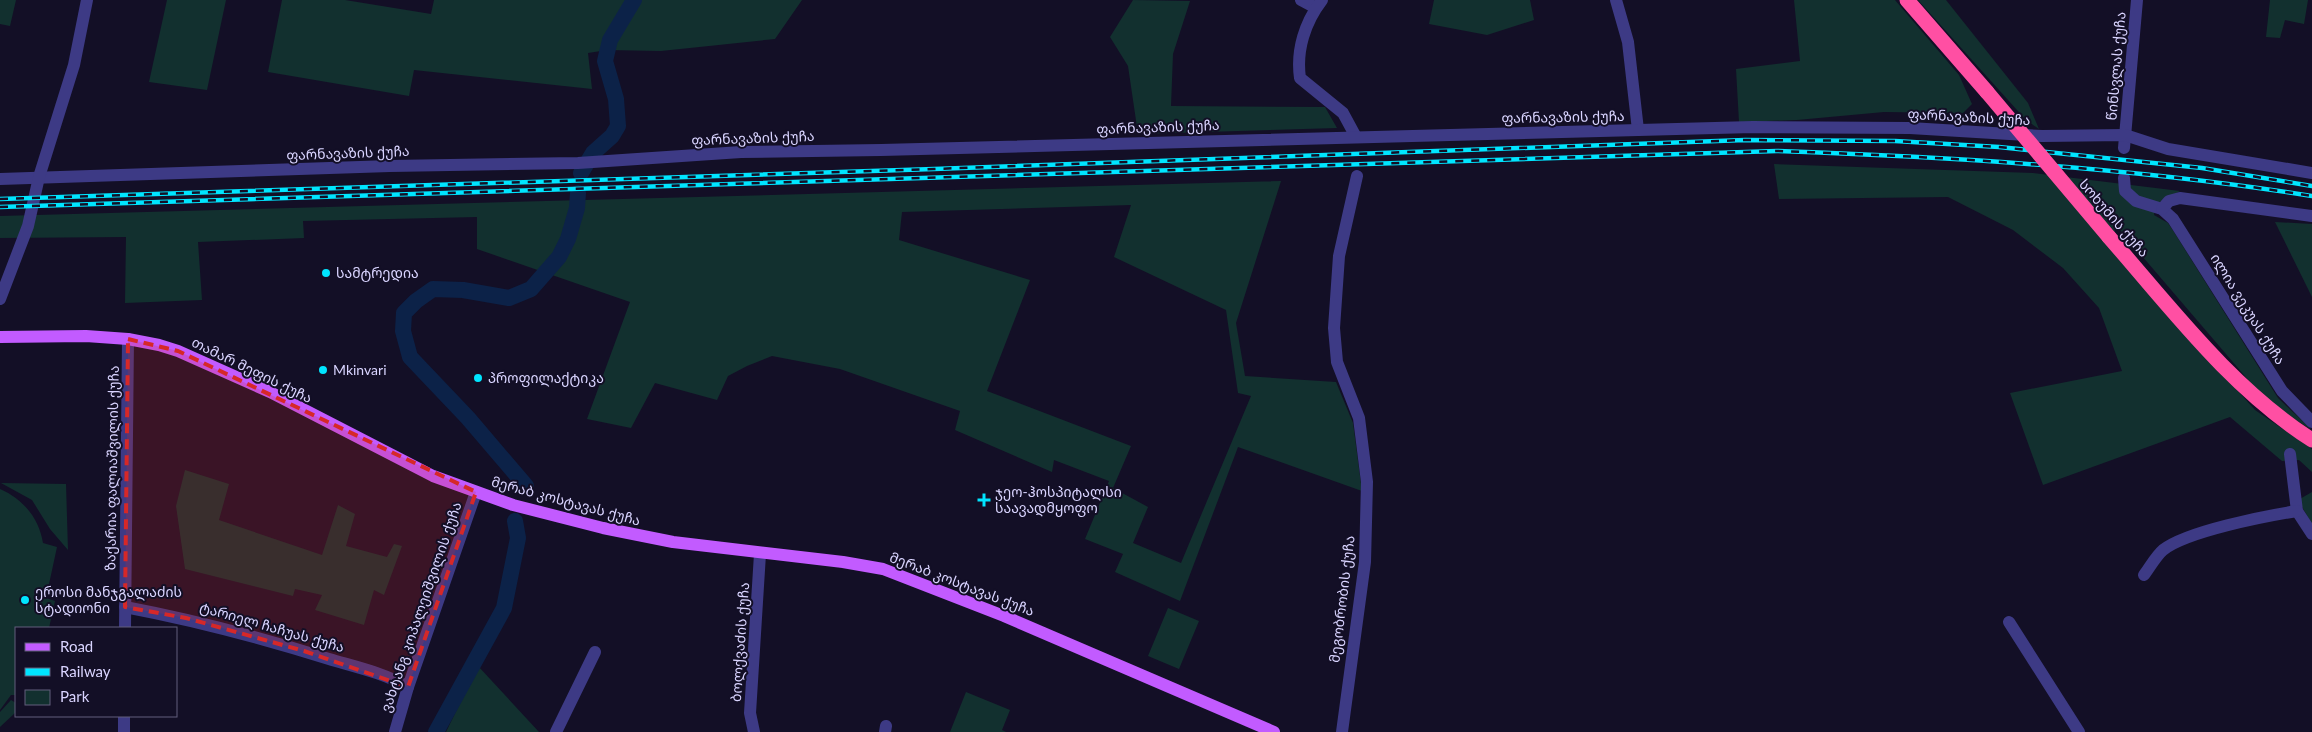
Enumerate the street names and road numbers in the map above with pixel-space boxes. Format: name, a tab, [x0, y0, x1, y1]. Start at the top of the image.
street label: წინსვლას ქუჩა	[2102, 11, 2130, 121]
street label: ფარნავაზის ქუჩა	[1907, 105, 2031, 129]
street label: ფარნავაზის ქუჩა	[1501, 107, 1625, 127]
street label: ფარნავაზის ქუჩა	[1096, 116, 1220, 138]
street label: ფარნავაზის ქუჩა	[691, 127, 815, 149]
street label: ფარნავაზის ქუჩა	[286, 142, 410, 164]
street label: სოხუმის ქუჩა	[2075, 175, 2153, 261]
street label: ილია ვეკუას ქუჩა	[2207, 250, 2289, 368]
street label: თამარ მეფის ქუჩა	[189, 333, 315, 407]
street label: ზაქარია ფალიაშვილის ქუჩა	[101, 365, 123, 571]
street label: მერაბ კოსტავას ქუჩა	[490, 472, 642, 530]
street label: ვახტანგ კოპალეიშვილის ქუჩა	[376, 500, 466, 714]
street label: მეგობრობის ქუჩა	[1325, 534, 1359, 664]
street label: მერაბ კოსტავას ქუჩა	[887, 548, 1037, 620]
street label: ბოლქვაძის ქუჩა	[727, 582, 753, 702]
street label: ტარიელ ჩაჩუას ქუჩა	[198, 598, 346, 656]

